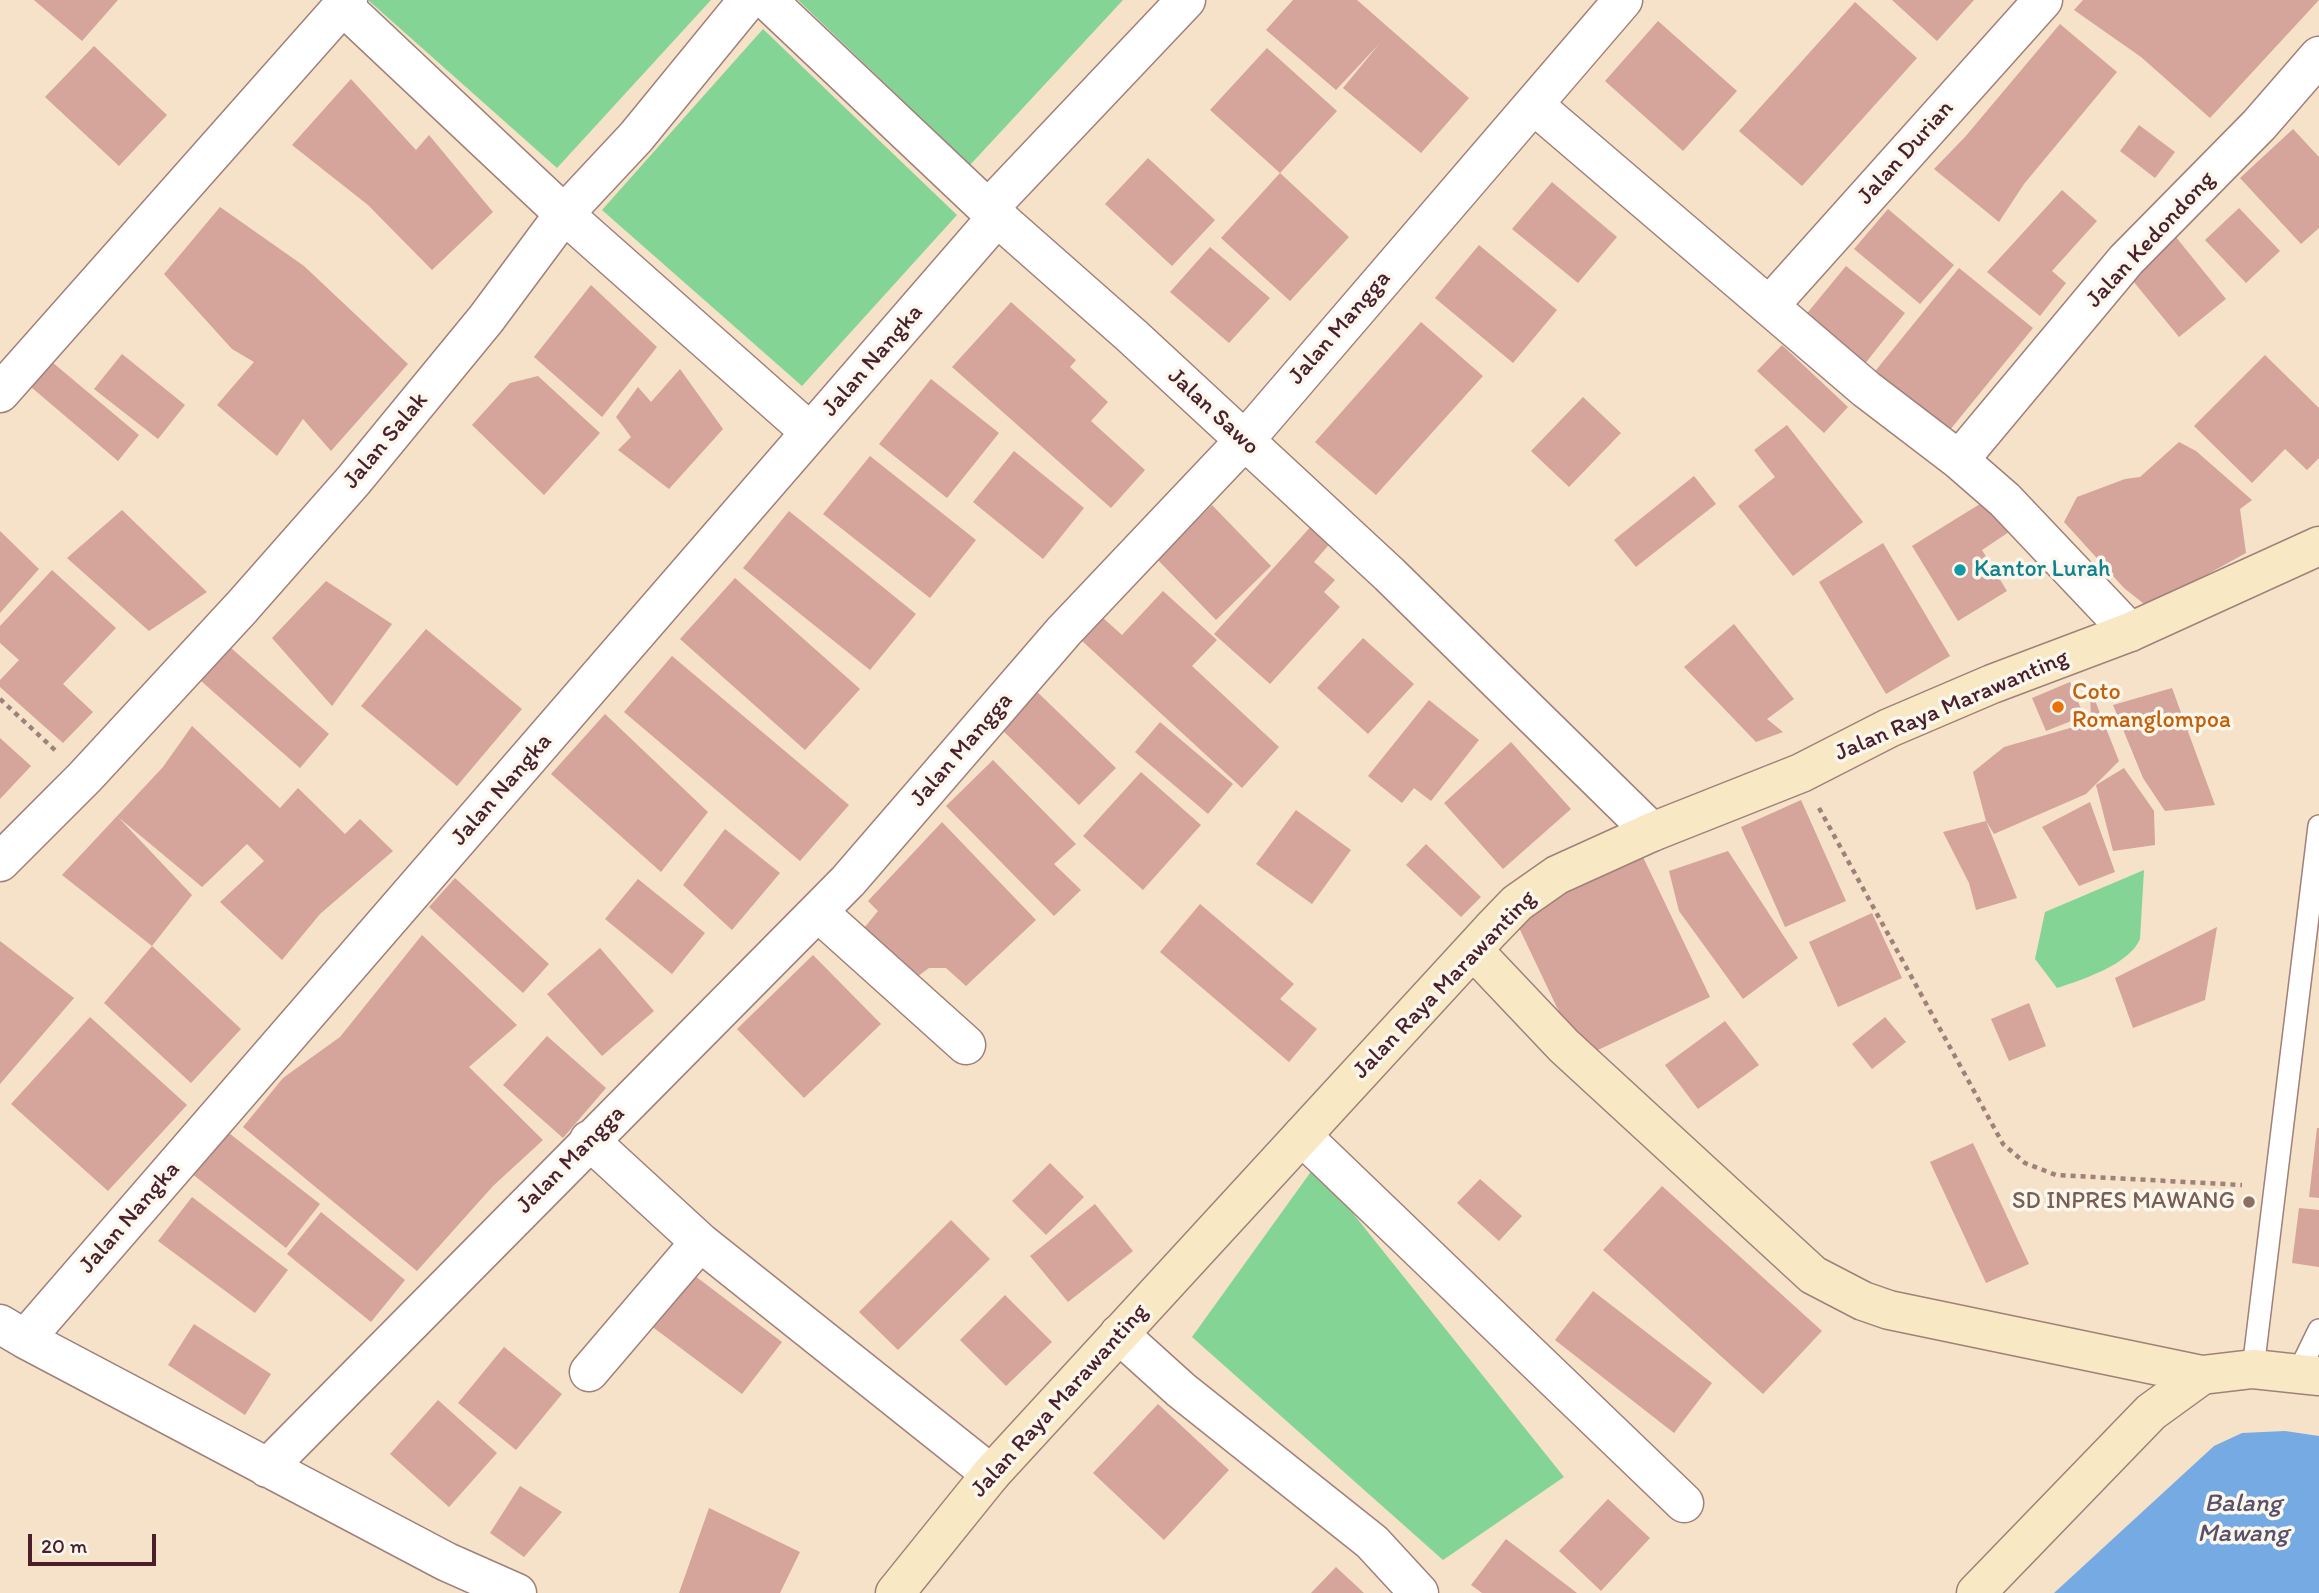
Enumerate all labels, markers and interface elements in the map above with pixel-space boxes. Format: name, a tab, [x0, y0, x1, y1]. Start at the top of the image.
street label: Jalan Durian	[1852, 95, 1960, 211]
street label: Jalan Kedondong	[2080, 166, 2222, 314]
street label: Jalan Mangga	[1283, 265, 1397, 391]
street label: Jalan Nangka	[816, 299, 930, 423]
street label: Jalan Sawo	[1161, 362, 1265, 462]
street label: Jalan Salak	[337, 387, 435, 495]
place label: Kantor Lurah	[1974, 556, 2110, 584]
marker: Kantor Lurah	[1952, 562, 1968, 578]
street label: Jalan Raya Marawanting	[1831, 644, 2073, 768]
place label: Coto Romanglompoa	[2072, 679, 2231, 735]
street label: Jalan Mangga	[905, 687, 1019, 813]
marker: Coto Romanglompoa	[2050, 699, 2066, 715]
street label: Jalan Nangka	[445, 728, 559, 852]
street label: Jalan Raya Marawanting	[1347, 885, 1543, 1085]
street label: Jalan Mangga	[511, 1100, 631, 1220]
street label: Jalan Nangka	[73, 1156, 187, 1280]
place label: SD INPRES MAWANG	[2012, 1188, 2235, 1216]
marker: SD INPRES MAWANG	[2241, 1194, 2257, 1210]
street label: Jalan Raya Marawanting	[965, 1298, 1155, 1504]
water label: Balang Mawang	[2197, 1488, 2289, 1550]
scale bar	[32, 1520, 159, 1564]
text: 20 m	[41, 1533, 87, 1558]

